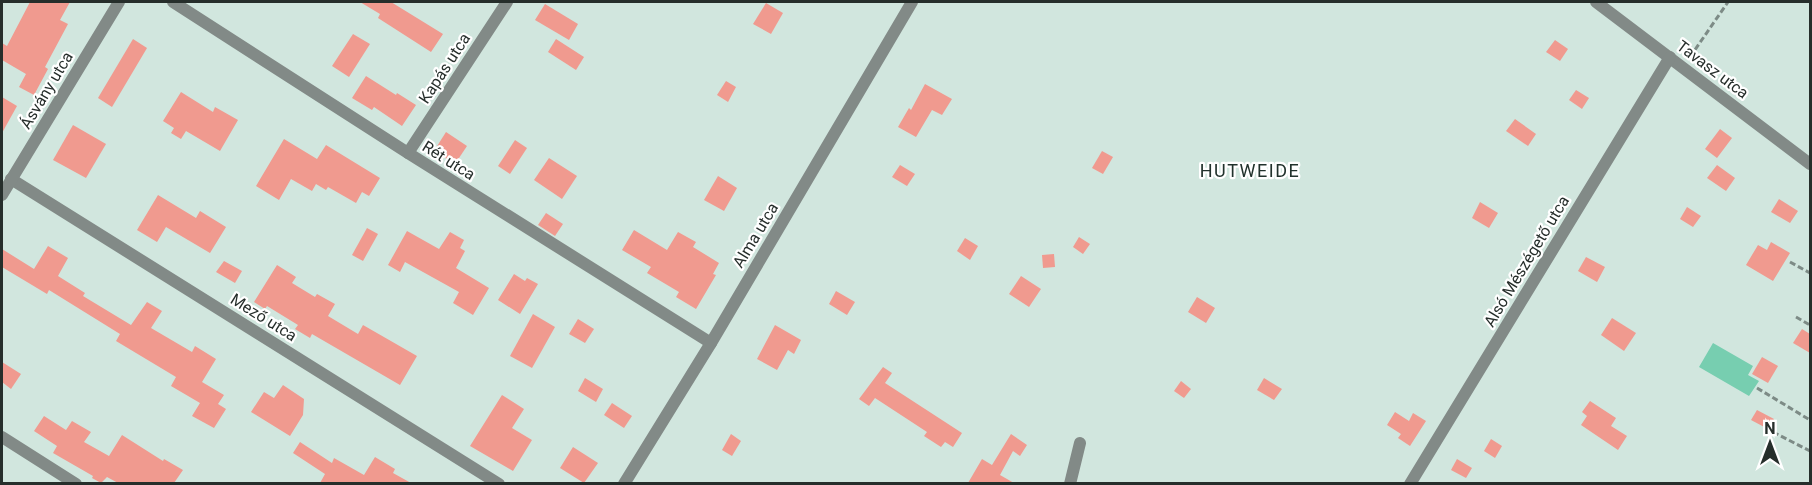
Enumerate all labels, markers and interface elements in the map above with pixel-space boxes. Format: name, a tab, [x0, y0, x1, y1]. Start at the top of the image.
street label: Kapás utca	[415, 30, 474, 107]
street label: Tavasz utca	[1673, 36, 1752, 103]
street label: Ásvány utca	[16, 48, 77, 132]
street label: Rét utca	[419, 137, 479, 184]
district label: HUTWEIDE	[1200, 160, 1300, 181]
street label: Alsó Mészégető utca	[1480, 192, 1573, 330]
street label: Alma utca	[729, 199, 782, 271]
street label: Mező utca	[227, 290, 300, 345]
north arrow	[1740, 413, 1800, 473]
text: N	[1764, 419, 1776, 438]

